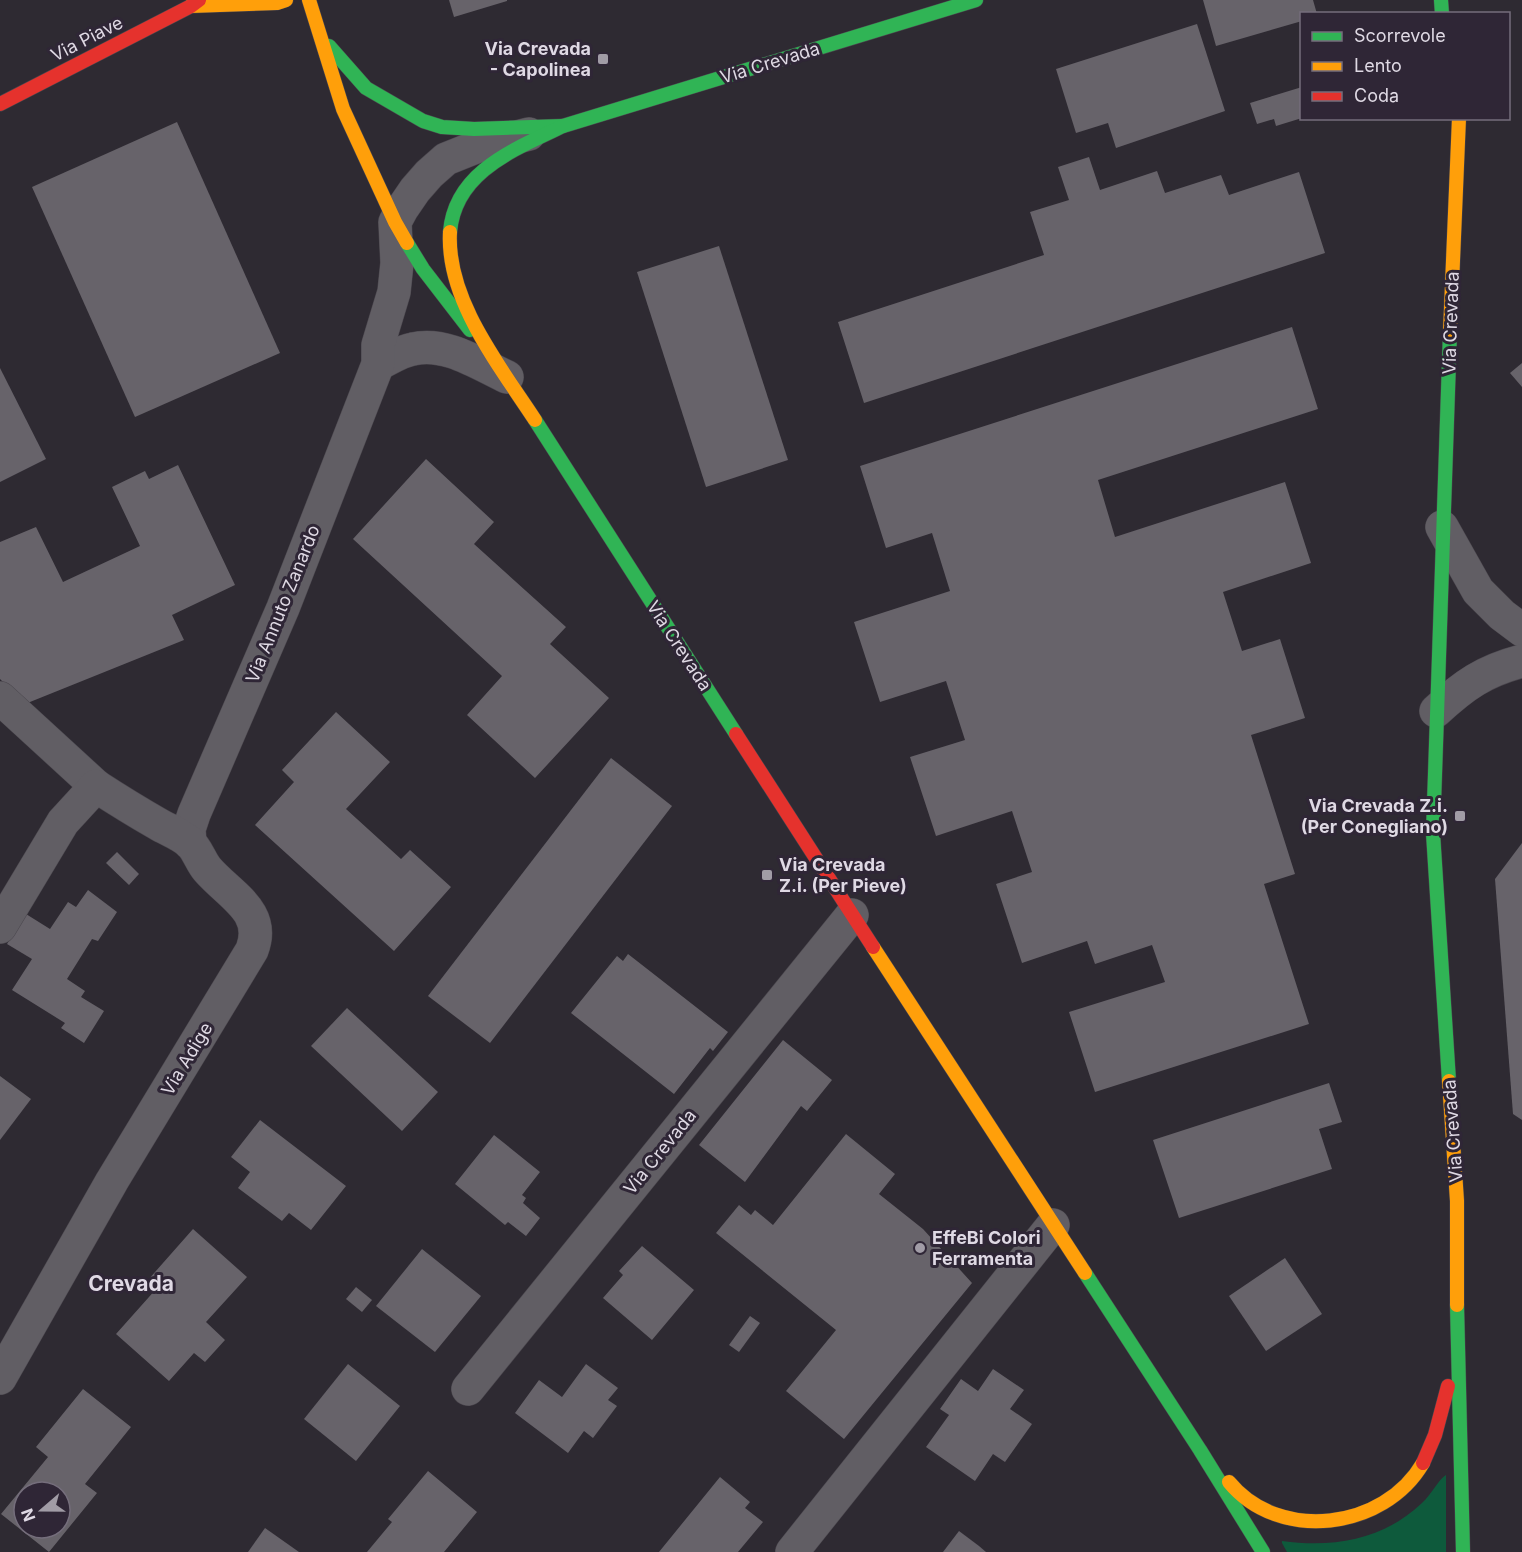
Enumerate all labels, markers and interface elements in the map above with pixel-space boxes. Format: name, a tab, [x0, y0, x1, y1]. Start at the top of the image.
street label: Via Piave	[47, 12, 126, 66]
legend	[1300, 12, 1510, 120]
text: Scorrevole	[1354, 25, 1446, 46]
street label: Via Crevada	[718, 37, 822, 88]
place label: Via Crevada - Capolinea	[485, 38, 591, 80]
marker: Via Crevada - Capolinea	[596, 52, 610, 66]
text: Lento	[1354, 55, 1402, 76]
text: Coda	[1354, 85, 1399, 106]
street label: Via Crevada	[1438, 271, 1463, 375]
street label: Via Annuto Zanardo	[241, 522, 324, 686]
street label: Via Crevada	[643, 597, 716, 695]
place label: Via Crevada Z.i. (Per Conegliano)	[1301, 795, 1448, 837]
marker: Via Crevada Z.i. (Per Conegliano)	[1453, 809, 1467, 823]
place label: Via Crevada Z.i. (Per Pieve)	[779, 854, 907, 896]
marker: Via Crevada Z.i. (Per Pieve)	[760, 868, 774, 882]
street label: Via Adige	[157, 1018, 217, 1099]
street label: Via Crevada	[1438, 1079, 1467, 1183]
street label: Via Crevada	[619, 1105, 700, 1198]
place label: EffeBi Colori Ferramenta	[932, 1227, 1041, 1269]
marker: EffeBi Colori Ferramenta	[913, 1241, 927, 1255]
district label: Crevada	[88, 1271, 174, 1296]
north arrow	[12, 1480, 72, 1540]
text: N	[16, 1506, 39, 1524]

